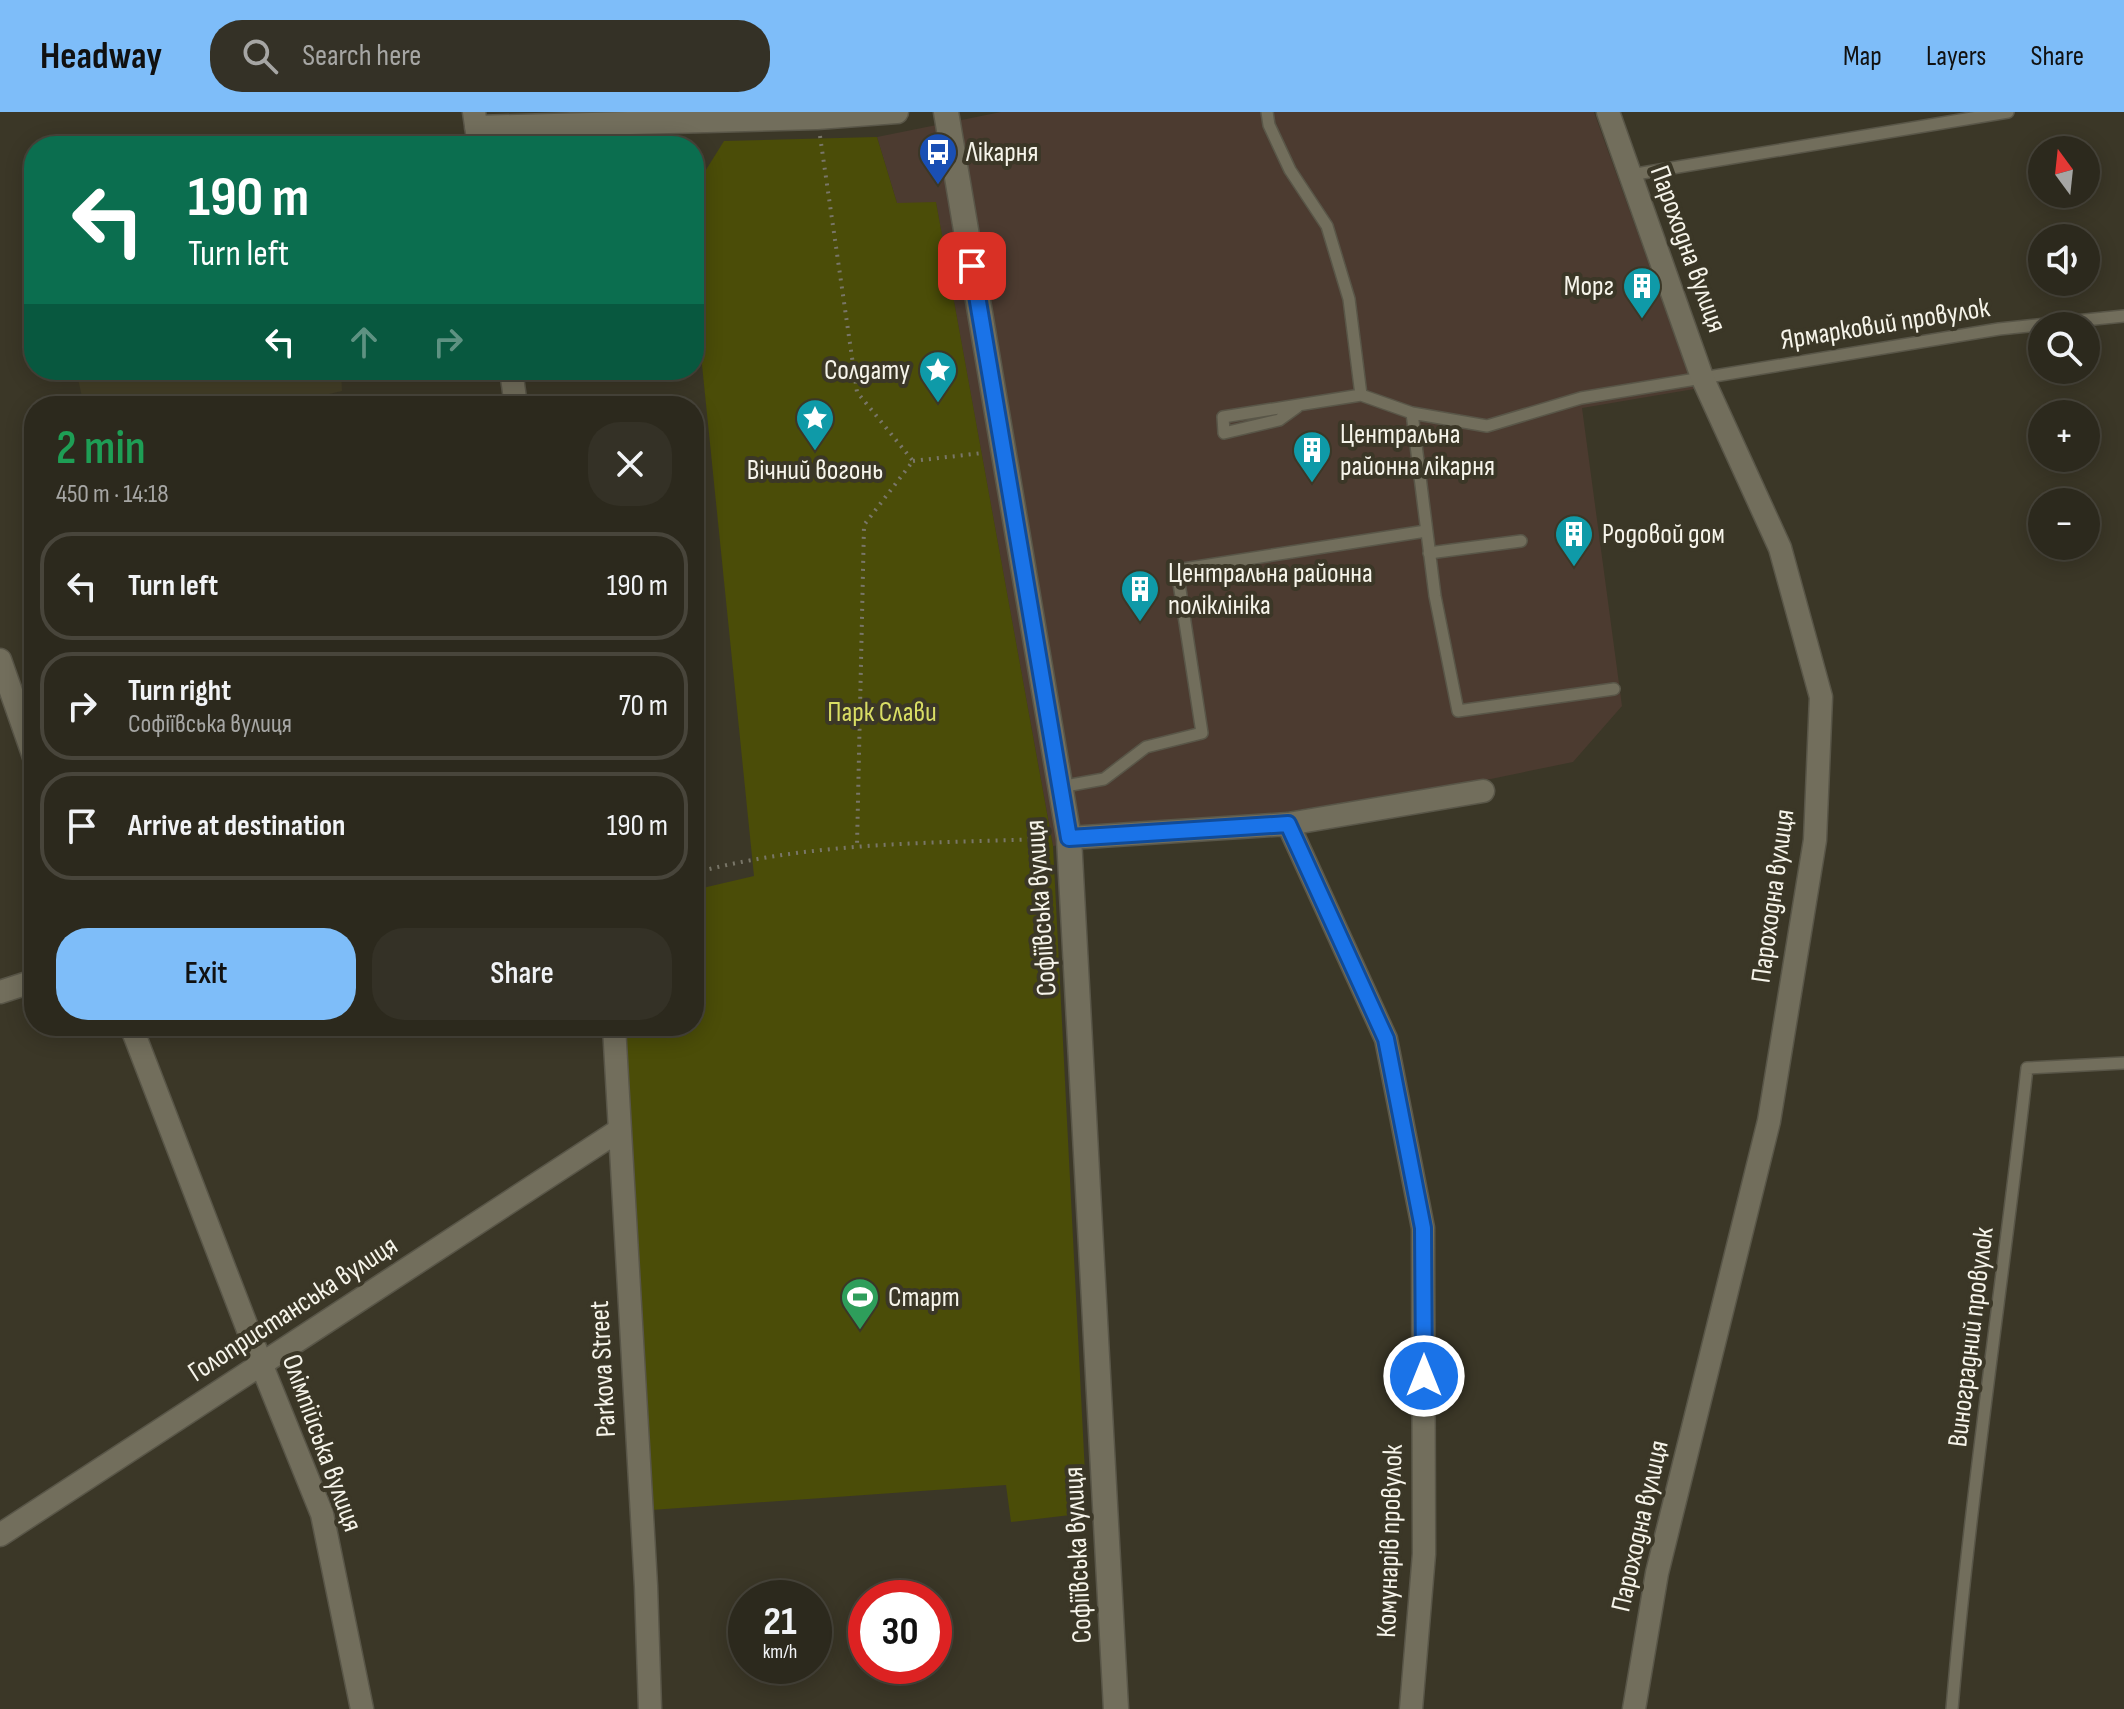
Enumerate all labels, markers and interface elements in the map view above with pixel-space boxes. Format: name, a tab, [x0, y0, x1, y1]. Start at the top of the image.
search box	[210, 20, 770, 92]
text: Headway	[40, 34, 162, 79]
icon: search	[238, 34, 282, 78]
text: Search here	[302, 38, 421, 74]
text: Map	[1843, 40, 1882, 73]
text: Layers	[1926, 40, 1986, 73]
text: Share	[2030, 40, 2084, 73]
bus stop icon: Лікарня	[917, 131, 959, 186]
place label: Лікарня	[965, 136, 1039, 169]
north arrow	[2028, 136, 2100, 208]
map controls	[2028, 136, 2100, 560]
street label: Пароходна вулиця	[1643, 161, 1733, 337]
text: 190 m	[188, 165, 309, 232]
icon: left	[56, 168, 160, 272]
button: sound	[2028, 224, 2100, 296]
pin	[938, 232, 1006, 300]
text: Turn left	[188, 233, 289, 276]
icon: arrive	[950, 244, 994, 288]
building icon: Морг	[1621, 265, 1663, 320]
place label: Морг	[1564, 270, 1614, 303]
street label: Ярмарковий провулок	[1778, 291, 1992, 357]
button: search	[2028, 312, 2100, 384]
icon: left	[258, 320, 302, 364]
icon: ahead	[342, 320, 386, 364]
icon: right	[426, 320, 470, 364]
place icon: Солдату	[917, 349, 959, 404]
place label: Солдату	[824, 354, 910, 387]
place icon: Вічний вогонь	[794, 397, 836, 452]
button: +	[2028, 400, 2100, 472]
place label: Центральна районна лікарня	[1340, 418, 1495, 483]
text: 2 min	[56, 420, 146, 477]
button: close	[588, 422, 672, 506]
building icon: Центральна районна лікарня	[1291, 429, 1333, 484]
place label: Вічний вогонь	[747, 454, 883, 487]
text: 450 m · 14:18	[56, 479, 169, 510]
button: −	[2028, 488, 2100, 560]
building icon: Родовой дом	[1553, 513, 1595, 568]
place label: Родовой дом	[1602, 518, 1725, 551]
place label: Центральна районна поліклініка	[1168, 557, 1373, 622]
icon: left	[60, 564, 104, 608]
text: Turn left	[128, 568, 218, 604]
text: 190 m	[607, 568, 668, 604]
building icon: Центральна районна поліклініка	[1119, 568, 1161, 623]
text: Turn right	[128, 673, 231, 709]
icon: right	[60, 684, 104, 728]
text: 70 m	[619, 688, 668, 724]
park label: Парк Слави	[827, 696, 937, 729]
text: Софіївська вулиця	[128, 709, 292, 740]
icon: arrive	[60, 804, 104, 848]
street label: Пароходна вулиця	[1745, 807, 1801, 985]
text: Arrive at destination	[128, 808, 345, 844]
text: 190 m	[607, 808, 668, 844]
street label: Софіївська вулиця	[1018, 819, 1064, 997]
button: Exit	[56, 928, 356, 1020]
button: Share	[372, 928, 672, 1020]
street label: Виноградний провулок	[1941, 1225, 2001, 1449]
street label: Голопристанська вулиця	[182, 1229, 404, 1389]
sports icon: Старт	[839, 1276, 881, 1331]
place label: Старт	[888, 1281, 960, 1314]
street label: Parkova Street	[583, 1300, 623, 1438]
position arrow	[1382, 1334, 1466, 1418]
street label: Олімпійська вулиця	[275, 1350, 369, 1536]
street label: Пароходна вулиця	[1604, 1437, 1676, 1615]
street label: Комунарів провулок	[1370, 1443, 1410, 1638]
street label: Софіївська вулиця	[1057, 1466, 1099, 1644]
speed limit sign: 30	[848, 1580, 952, 1684]
text: 21	[763, 1598, 797, 1646]
text: km/h	[763, 1640, 797, 1664]

